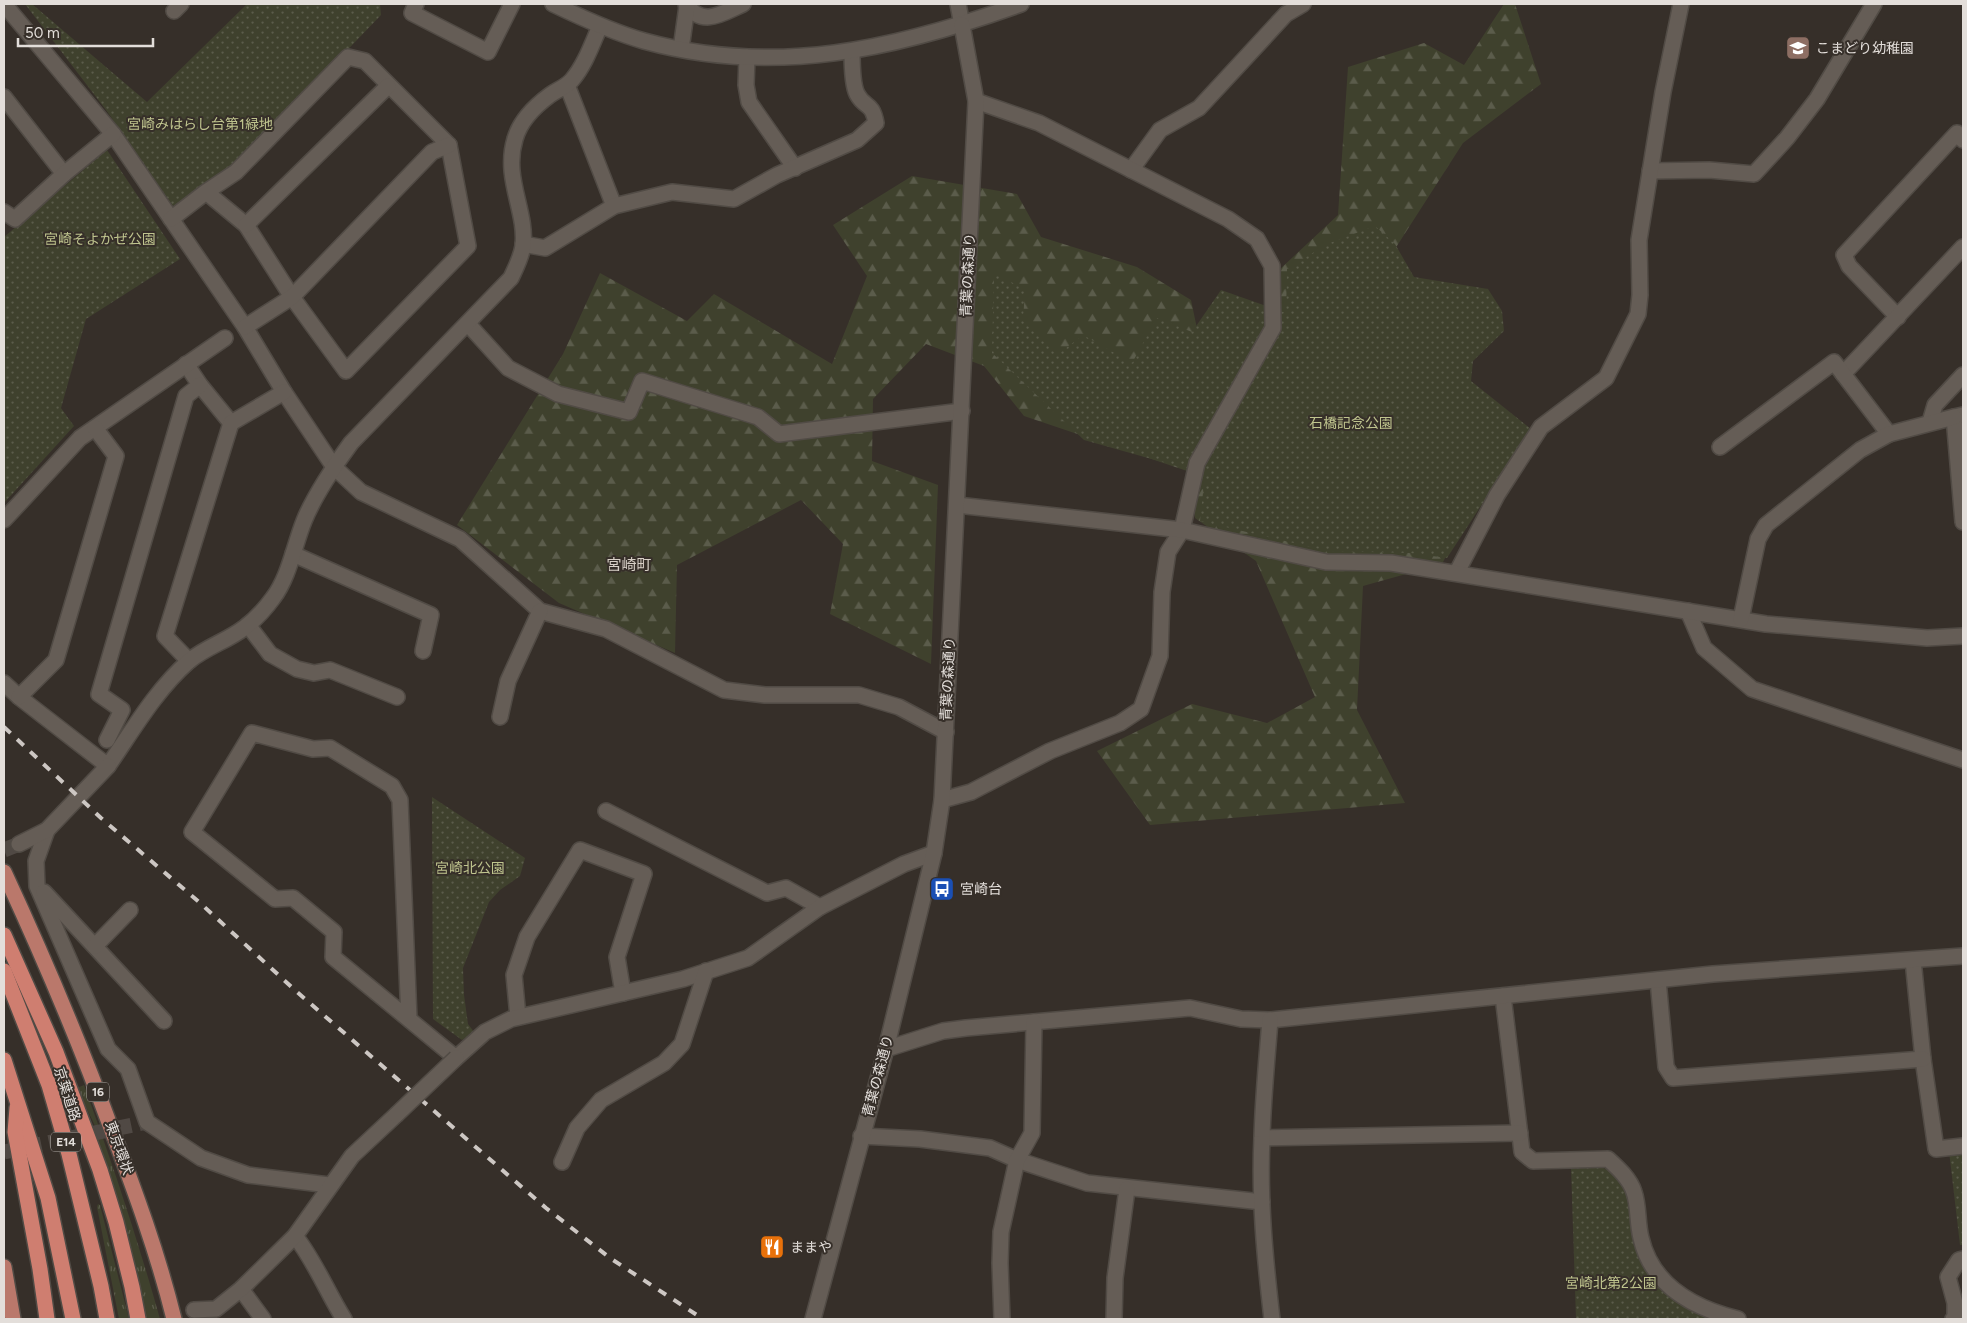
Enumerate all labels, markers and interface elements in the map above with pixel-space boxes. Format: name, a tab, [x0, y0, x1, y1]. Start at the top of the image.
scale bar	[18, 15, 152, 47]
text: 50 m	[25, 24, 60, 42]
school or university icon: こまどり幼稚園	[1785, 35, 1811, 61]
place label: こまどり幼稚園	[1816, 40, 1914, 57]
park label: 宮崎みはらし台第1緑地	[127, 116, 273, 133]
park label: 宮崎そよかぜ公園	[44, 231, 156, 248]
street label: 青葉の森通り	[957, 233, 979, 317]
park label: 石橋記念公園	[1309, 415, 1393, 432]
district label: 宮崎町	[606, 556, 652, 574]
street label: 青葉の森通り	[937, 637, 959, 721]
park label: 宮崎北公園	[435, 860, 505, 877]
bus stop icon: 宮崎台	[929, 876, 955, 902]
place label: 宮崎台	[960, 881, 1002, 898]
street label: 青葉の森通り	[859, 1033, 897, 1119]
street label: 京葉道路	[50, 1065, 84, 1123]
road number: 16	[87, 1082, 109, 1102]
street label: 東京環状	[101, 1119, 137, 1177]
road number: E14	[51, 1132, 81, 1152]
restaurant icon: ままや	[759, 1234, 785, 1260]
place label: ままや	[790, 1239, 832, 1256]
park label: 宮崎北第2公園	[1565, 1275, 1657, 1292]

